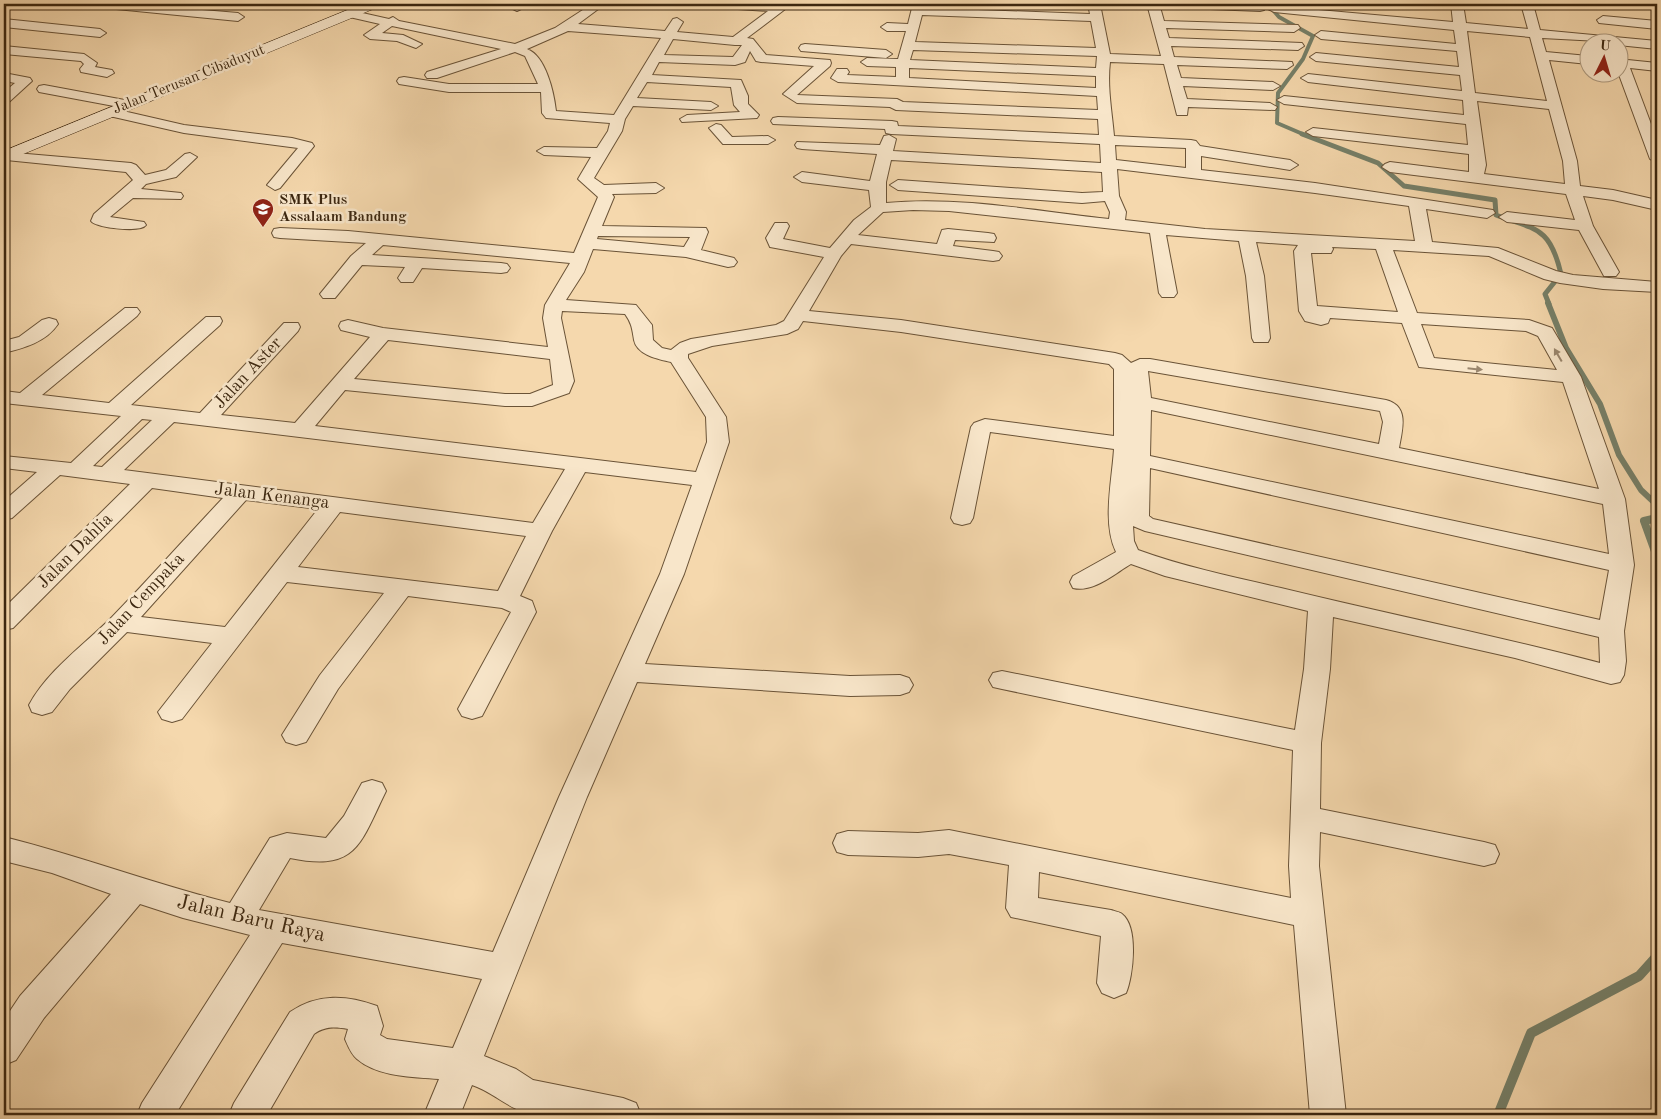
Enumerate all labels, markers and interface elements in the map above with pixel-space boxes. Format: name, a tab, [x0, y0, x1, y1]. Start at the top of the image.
north arrow	[1578, 32, 1628, 82]
text: U	[1599, 39, 1611, 54]
street label: Jalan Terusan Cibaduyut	[111, 43, 267, 117]
place label: SMK Plus Assalaam Bandung	[279, 193, 407, 225]
school or university icon: SMK Plus Assalaam Bandung	[251, 197, 275, 228]
street label: Jalan Aster	[211, 333, 286, 412]
one-way arrow	[1554, 348, 1563, 361]
one-way arrow	[1467, 365, 1483, 373]
street label: Jalan Kenanga	[213, 480, 331, 512]
street label: Jalan Dahlia	[34, 510, 116, 592]
street label: Jalan Cempaka	[94, 550, 188, 648]
street label: Jalan Baru Raya	[175, 892, 327, 946]

